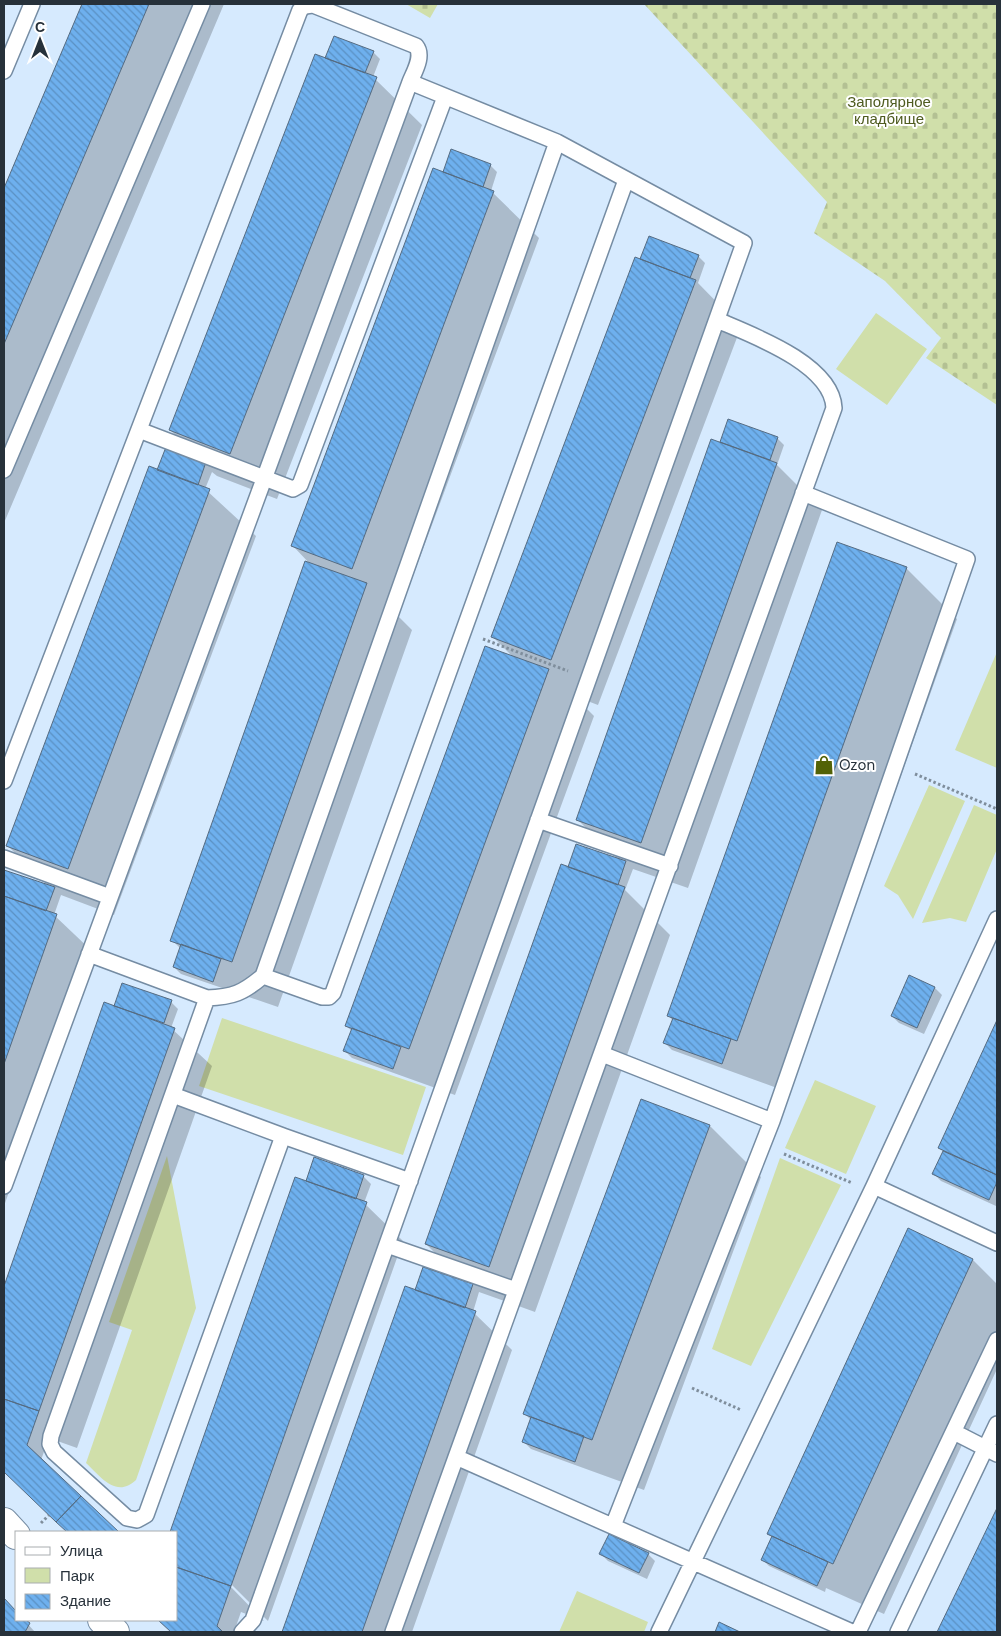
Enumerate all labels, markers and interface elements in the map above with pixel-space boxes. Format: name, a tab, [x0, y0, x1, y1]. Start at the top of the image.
north arrow	[15, 15, 65, 65]
text: С	[35, 18, 45, 36]
park label: Заполярное кладбище	[847, 92, 931, 129]
shop icon: Ozon	[813, 754, 835, 776]
place label: Ozon	[839, 755, 875, 775]
legend	[15, 1531, 178, 1621]
text: Улица	[60, 1541, 103, 1561]
text: Парк	[60, 1566, 94, 1586]
text: Здание	[60, 1591, 111, 1611]

